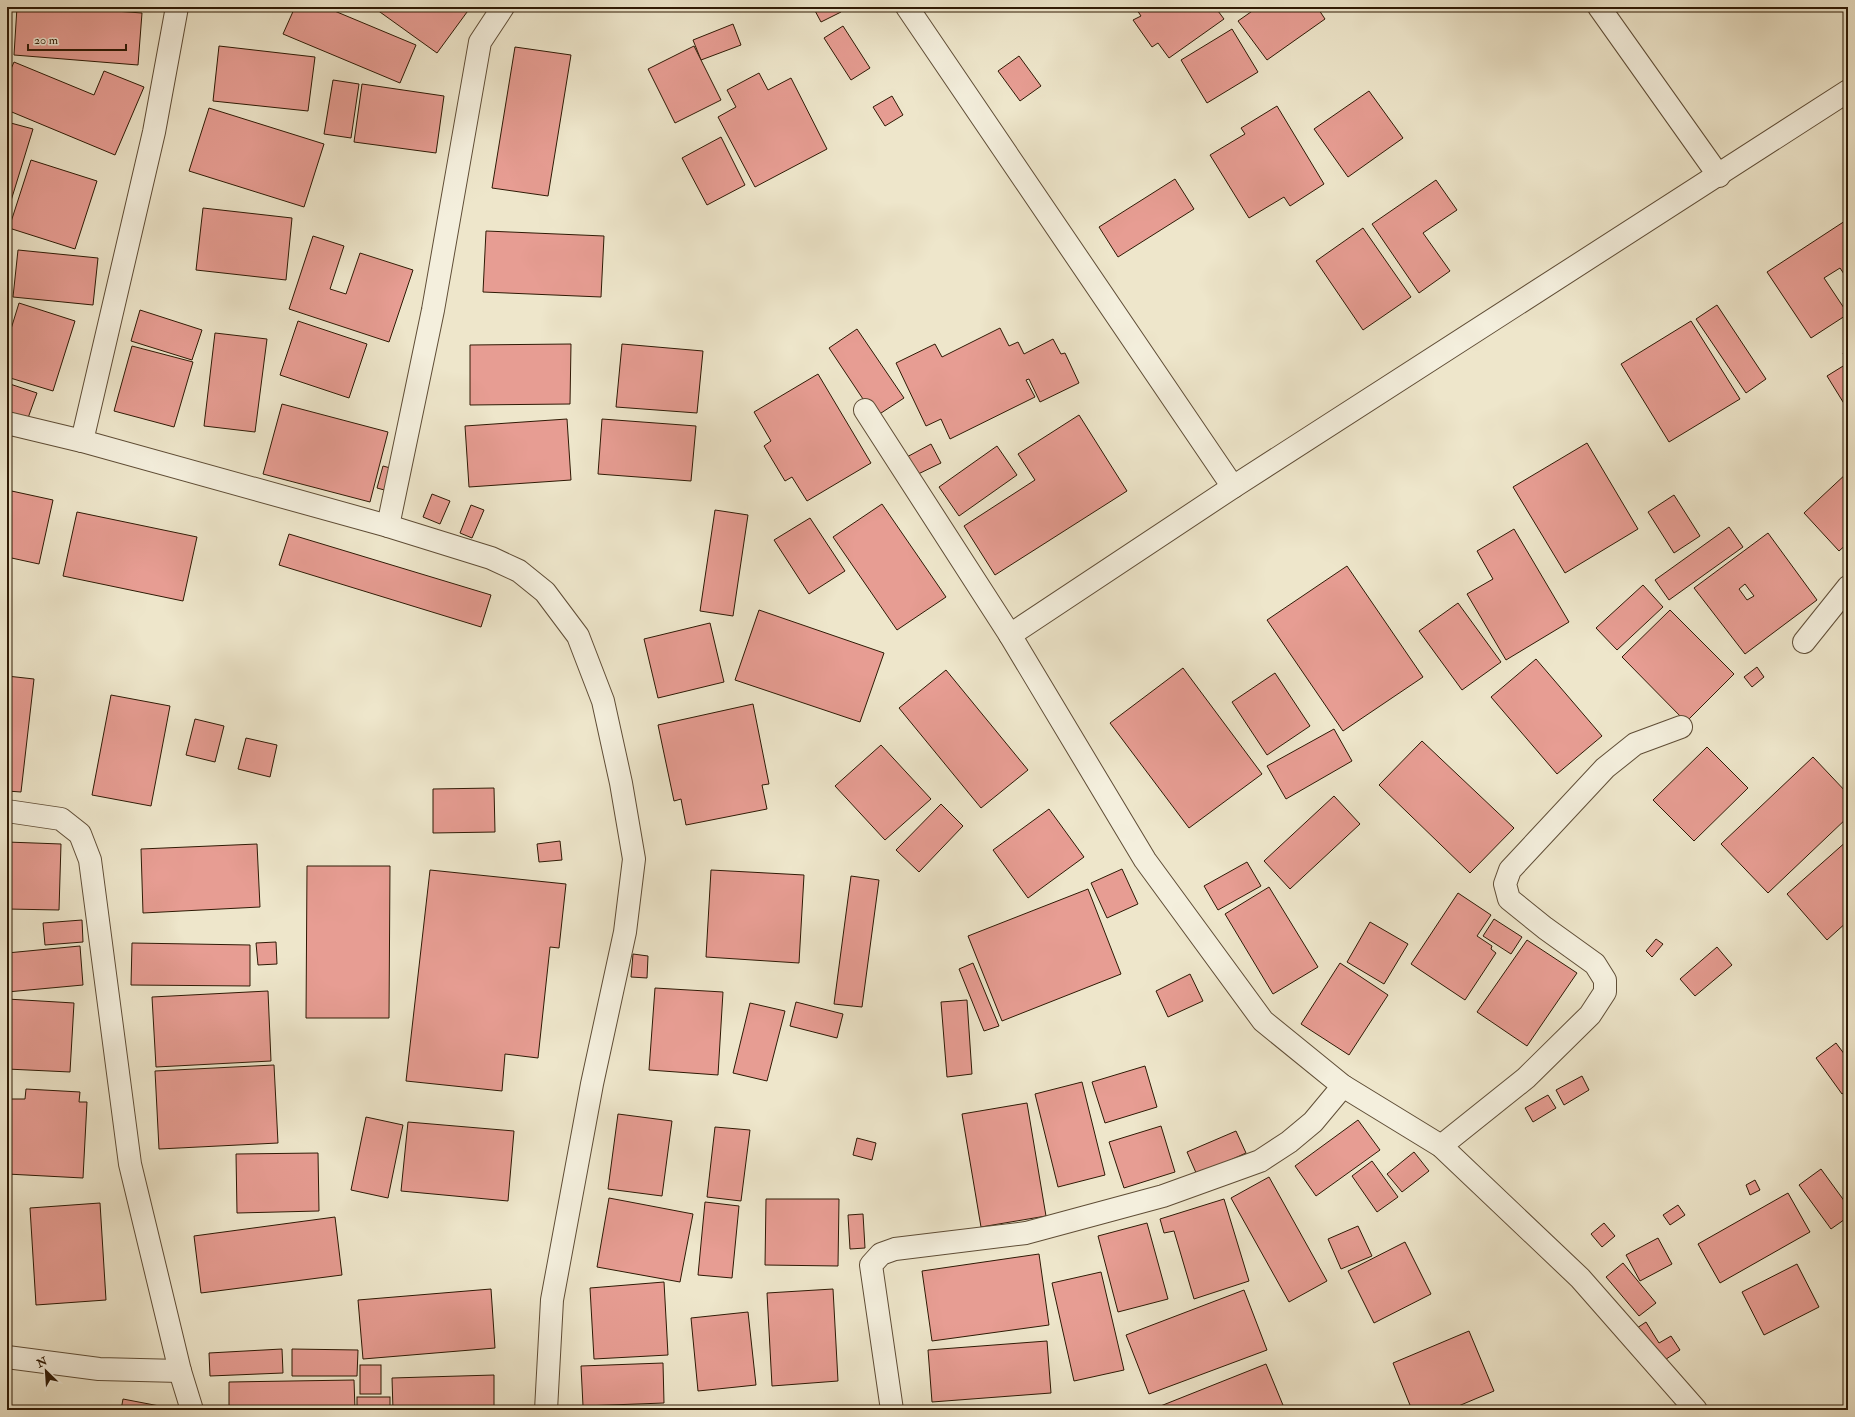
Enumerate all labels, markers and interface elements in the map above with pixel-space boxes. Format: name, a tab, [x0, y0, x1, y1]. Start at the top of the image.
scale bar	[28, 26, 126, 52]
text: 20 m	[34, 33, 59, 48]
north arrow	[26, 1351, 66, 1391]
text: N	[34, 1354, 50, 1371]

